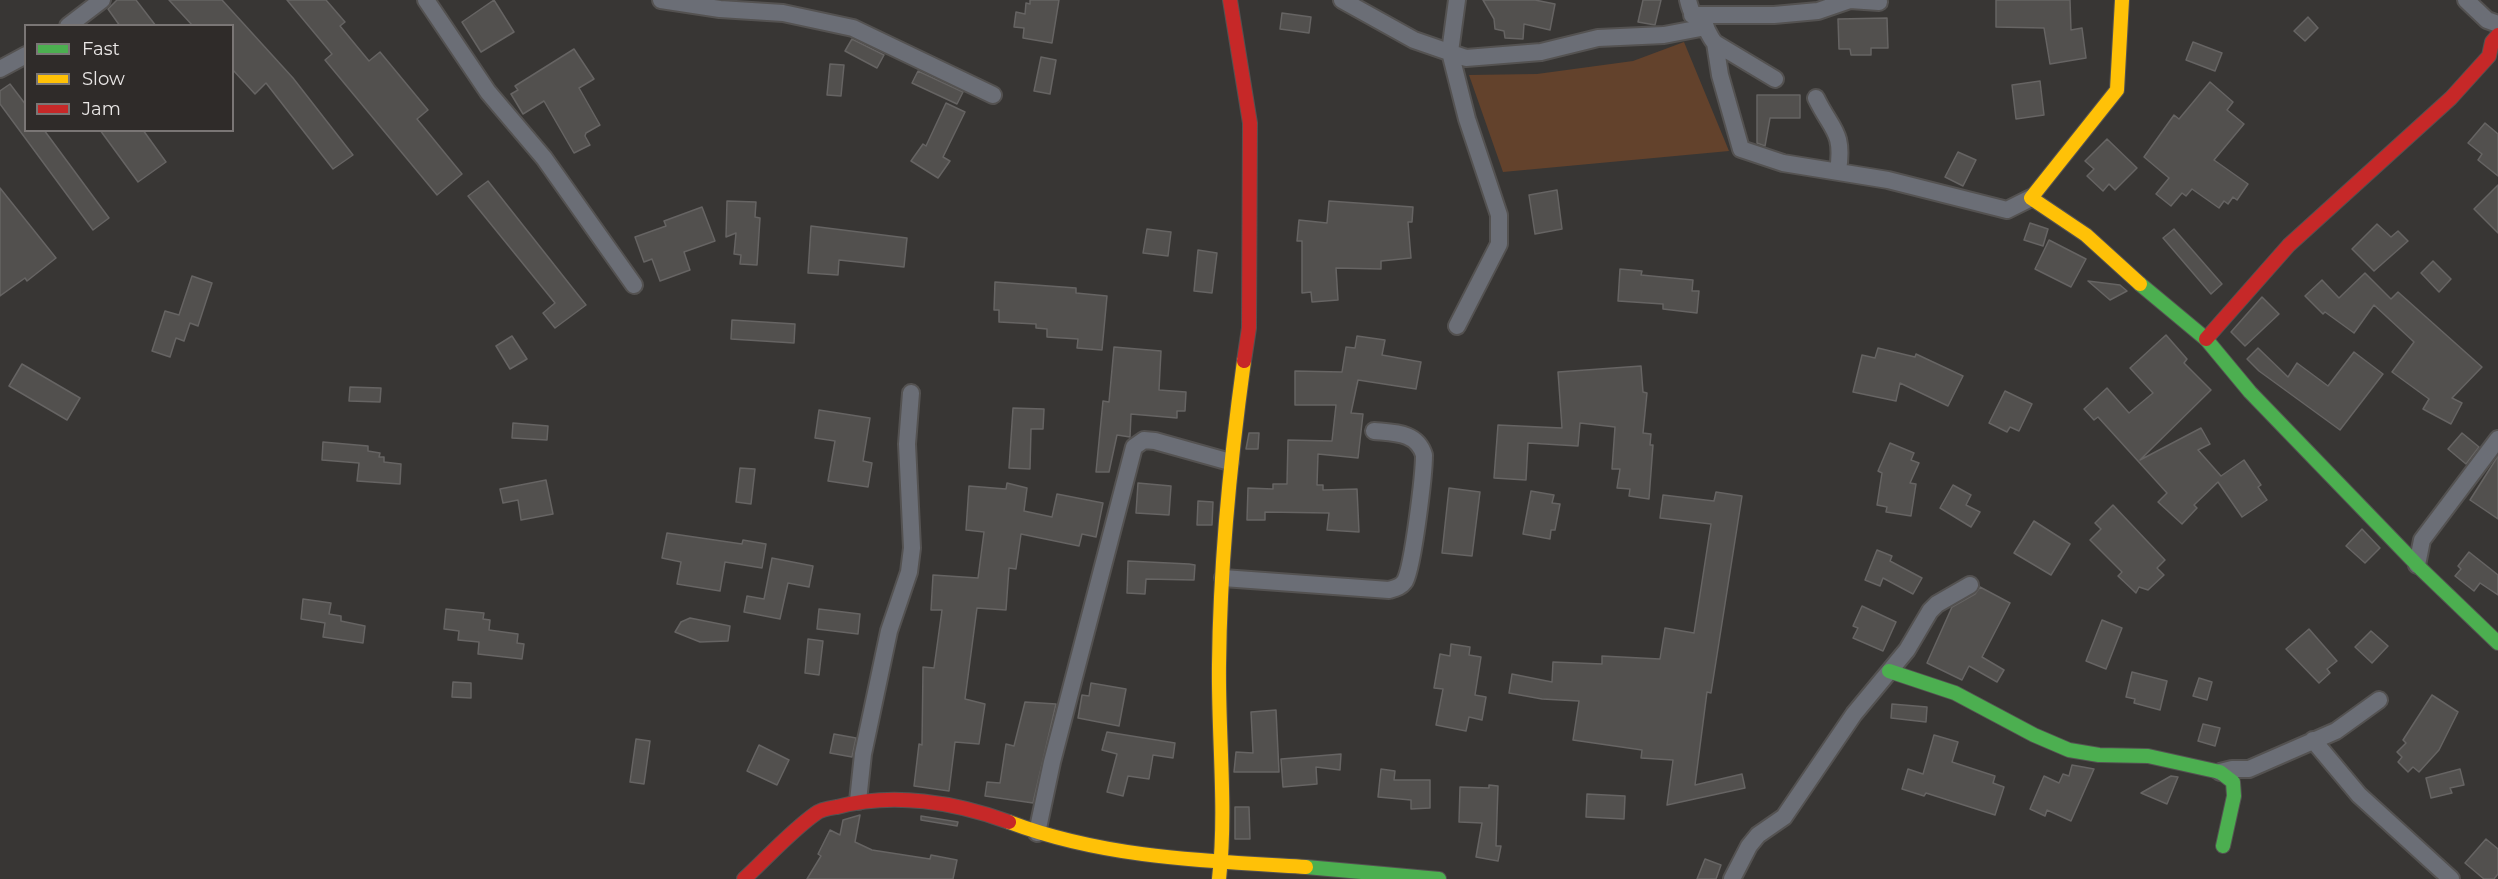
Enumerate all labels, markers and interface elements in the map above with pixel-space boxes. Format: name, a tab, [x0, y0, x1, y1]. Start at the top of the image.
legend	[24, 24, 234, 132]
text: Fast	[82, 38, 120, 60]
text: Slow	[82, 68, 125, 90]
text: Jam	[82, 98, 121, 120]

